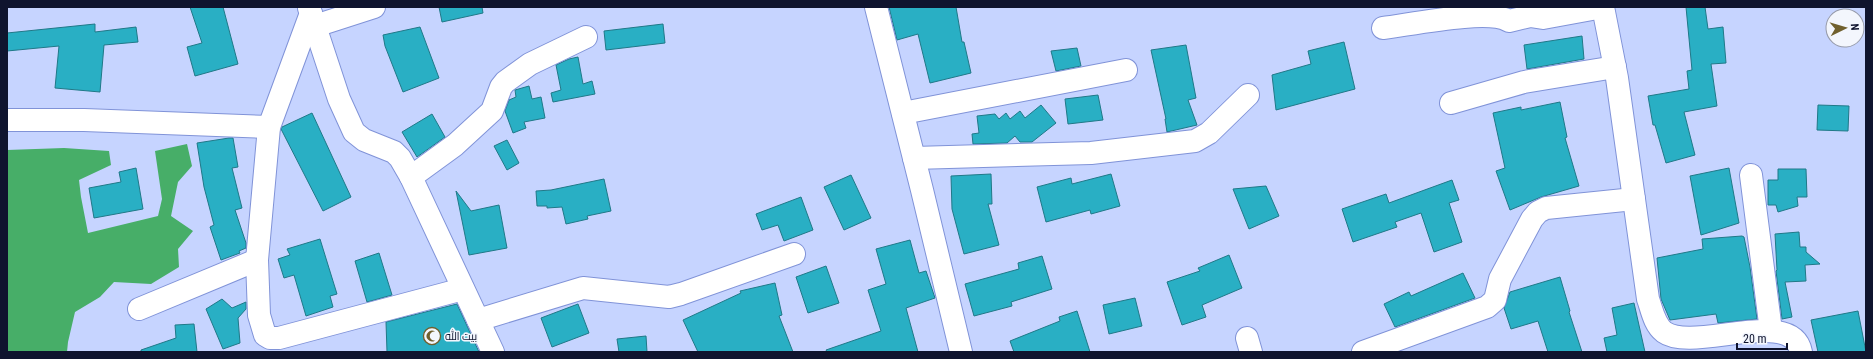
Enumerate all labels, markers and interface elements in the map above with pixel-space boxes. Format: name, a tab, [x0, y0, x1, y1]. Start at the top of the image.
north arrow	[1825, 8, 1865, 48]
text: N	[1848, 23, 1861, 31]
scale bar	[1737, 325, 1787, 351]
mosque icon: بيت الله	[422, 326, 442, 346]
place label: بيت الله	[445, 328, 477, 343]
text: 20 m	[1743, 332, 1767, 346]

